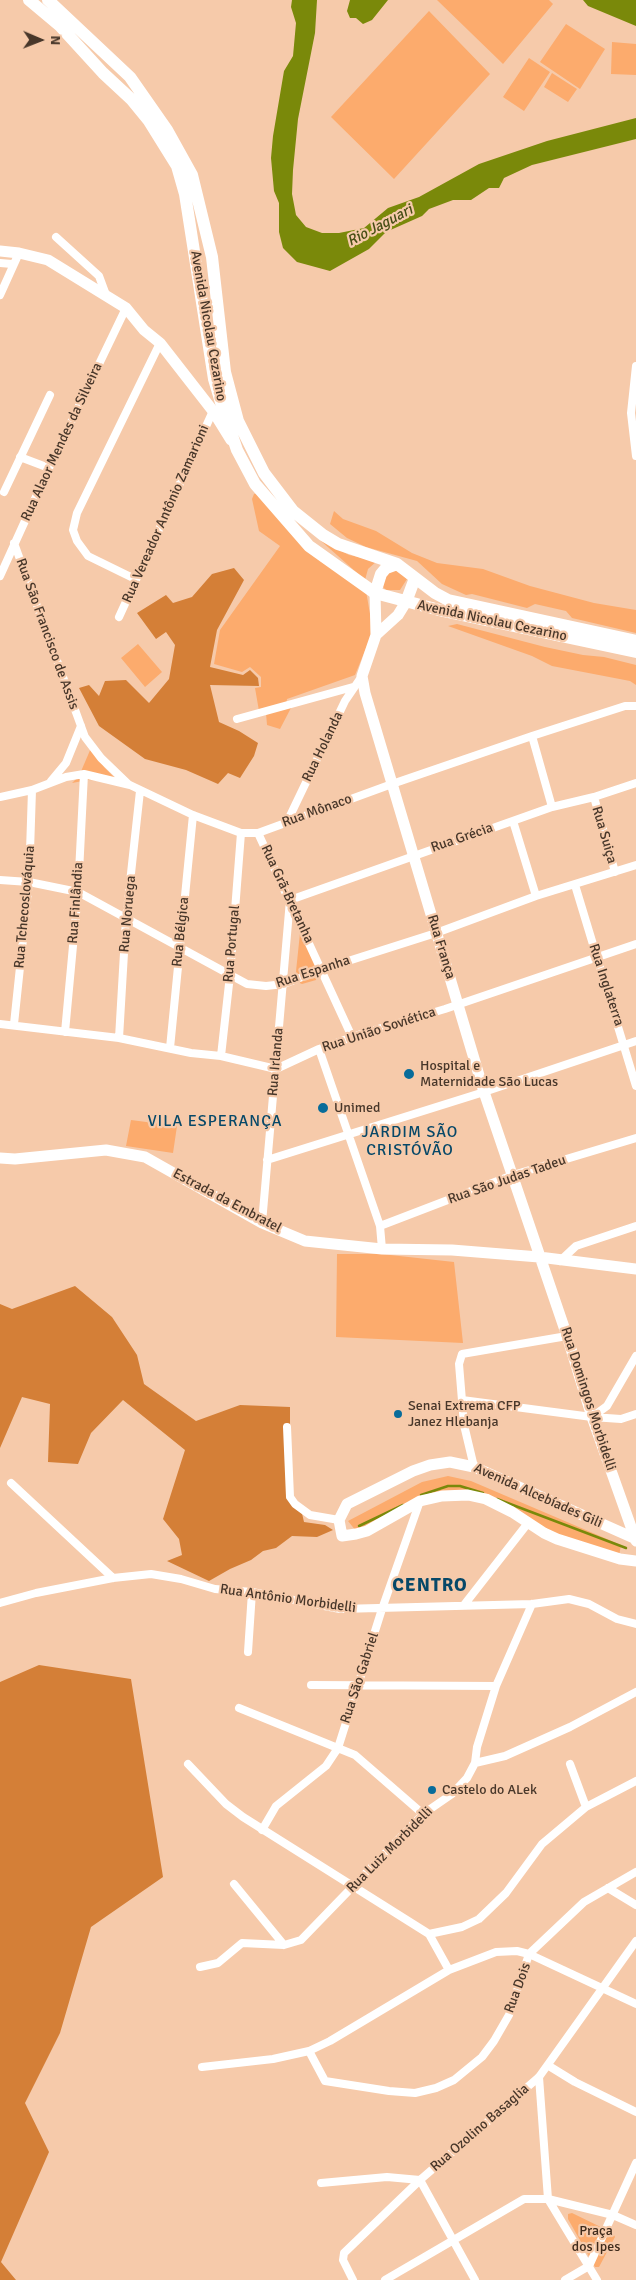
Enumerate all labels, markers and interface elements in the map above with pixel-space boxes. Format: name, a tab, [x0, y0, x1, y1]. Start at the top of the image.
north arrow	[15, 15, 65, 65]
text: N	[47, 35, 64, 45]
water label: Rio Jaguari	[344, 201, 416, 251]
street label: Avenida Nicolau Cezarino	[186, 249, 230, 403]
street label: Rua Alaor Mendes da Silveira	[18, 360, 106, 524]
street label: Rua Vereador Antônio Zamarioni	[119, 422, 213, 606]
street label: Rua São Francisco de Assis	[12, 556, 82, 712]
street label: Avenida Nicolau Cezarino	[416, 597, 568, 645]
street label: Rua Holanda	[299, 709, 347, 785]
street label: Rua Mônaco	[280, 791, 354, 831]
street label: Rua Suiça	[588, 804, 620, 866]
street label: Rua Grécia	[429, 820, 495, 856]
street label: Rua Grã-Bretanha	[257, 842, 317, 946]
street label: Rua Tchecoslováquia	[11, 845, 39, 969]
street label: Rua Finlândia	[65, 862, 87, 944]
street label: Rua Noruega	[116, 875, 140, 953]
street label: Rua Bélgica	[169, 896, 193, 968]
street label: Rua Portugal	[220, 905, 244, 983]
street label: Rua França	[423, 913, 459, 981]
street label: Rua Inglaterra	[585, 942, 627, 1028]
street label: Rua Espanha	[274, 952, 352, 992]
street label: Rua União Soviética	[320, 1004, 438, 1056]
street label: Rua Irlanda	[265, 1027, 287, 1097]
place label: Hospital e Maternidade São Lucas	[420, 1058, 558, 1090]
marker: Hospital e Maternidade São Lucas	[402, 1067, 416, 1081]
place label: Unimed	[334, 1100, 380, 1116]
marker: Unimed	[316, 1101, 330, 1115]
district label: VILA ESPERANÇA	[146, 1112, 284, 1132]
district label: JARDIM SÃO CRISTÓVÃO	[360, 1123, 460, 1161]
street label: Rua São Judas Tadeu	[446, 1152, 568, 1208]
street label: Estrada da Embratel	[170, 1165, 284, 1237]
street label: Rua Domingos Morbidelli	[557, 1325, 619, 1473]
place label: Senai Extrema CFP Janez Hlebanja	[408, 1398, 521, 1430]
marker: Senai Extrema CFP Janez Hlebanja	[392, 1408, 404, 1420]
street label: Avenida Alcebíades Gili	[471, 1460, 605, 1532]
district label: CENTRO	[392, 1575, 468, 1597]
street label: Rua Antônio Morbidelli	[219, 1581, 357, 1617]
street label: Rua São Gabriel	[337, 1630, 383, 1726]
place label: Castelo do ALek	[442, 1782, 537, 1798]
marker: Castelo do ALek	[426, 1784, 438, 1796]
street label: Rua Luiz Morbidelli	[343, 1803, 437, 1897]
street label: Rua Dois	[501, 1961, 535, 2015]
street label: Rua Ozolino Basaglia	[427, 2081, 533, 2175]
park label: Praça dos Ipes	[572, 2223, 620, 2256]

